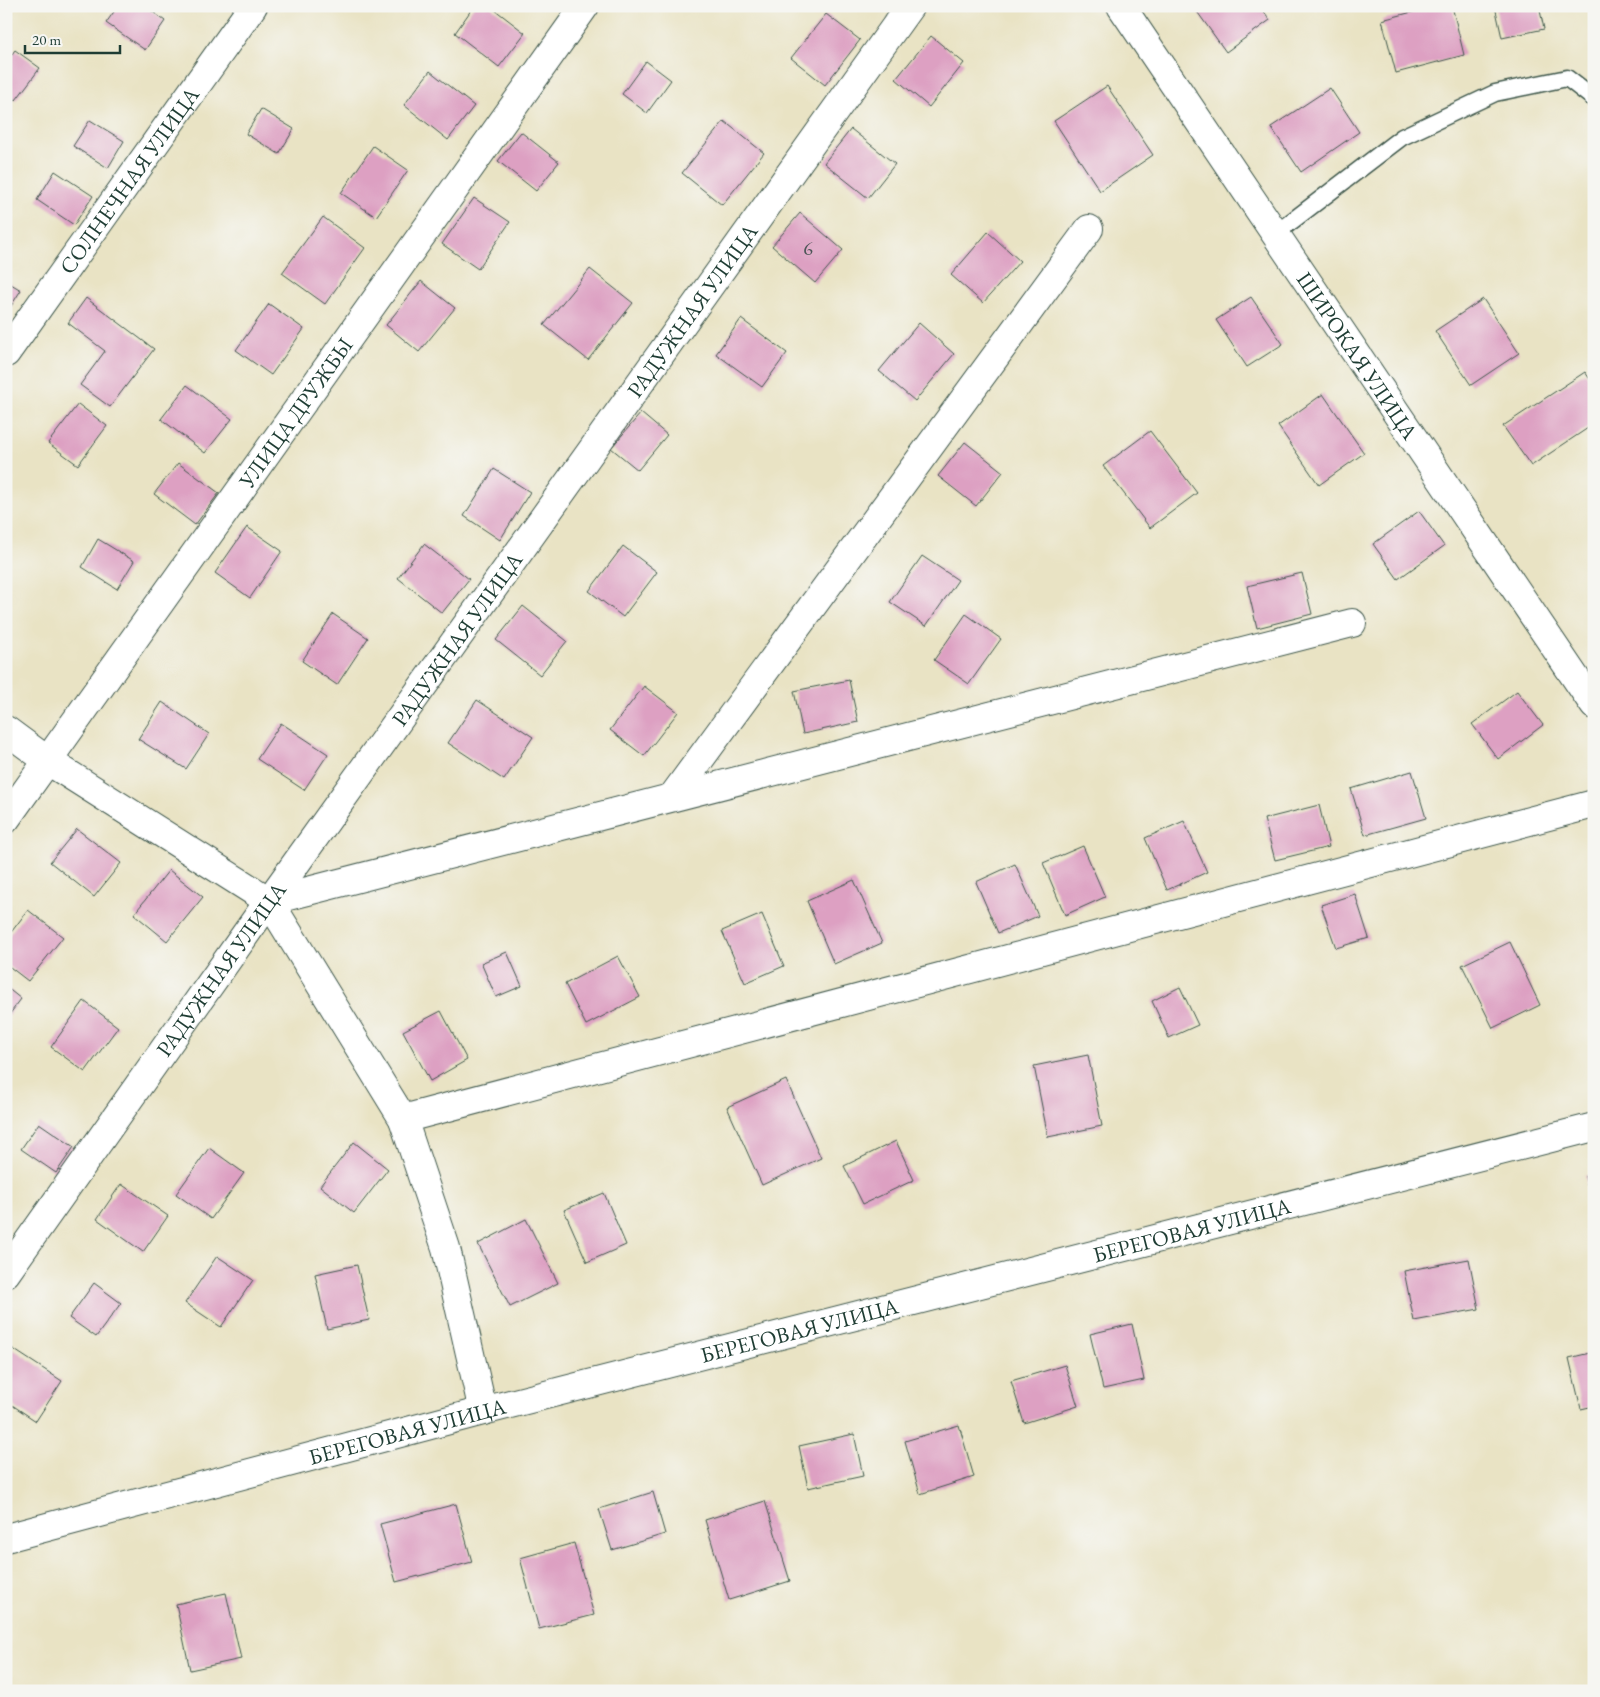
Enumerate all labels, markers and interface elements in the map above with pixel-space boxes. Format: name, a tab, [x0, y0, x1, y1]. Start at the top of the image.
scale bar	[25, 22, 120, 54]
text: 20 m	[32, 30, 61, 49]
street label: СОЛНЕЧНАЯ УЛИЦА	[52, 80, 206, 280]
street label: РАДУЖНАЯ УЛИЦА	[620, 217, 764, 403]
house number: 6	[803, 235, 813, 261]
street label: ШИРОКАЯ УЛИЦА	[1290, 266, 1425, 446]
street label: УЛИЦА ДРУЖБЫ	[231, 332, 359, 494]
street label: РАДУЖНАЯ УЛИЦА	[385, 546, 529, 731]
street label: РАДУЖНАЯ УЛИЦА	[149, 876, 293, 1062]
street label: БЕРЕГОВАЯ УЛИЦА	[1090, 1190, 1294, 1269]
street label: БЕРЕГОВАЯ УЛИЦА	[697, 1291, 902, 1369]
street label: БЕРЕГОВАЯ УЛИЦА	[305, 1391, 510, 1471]

